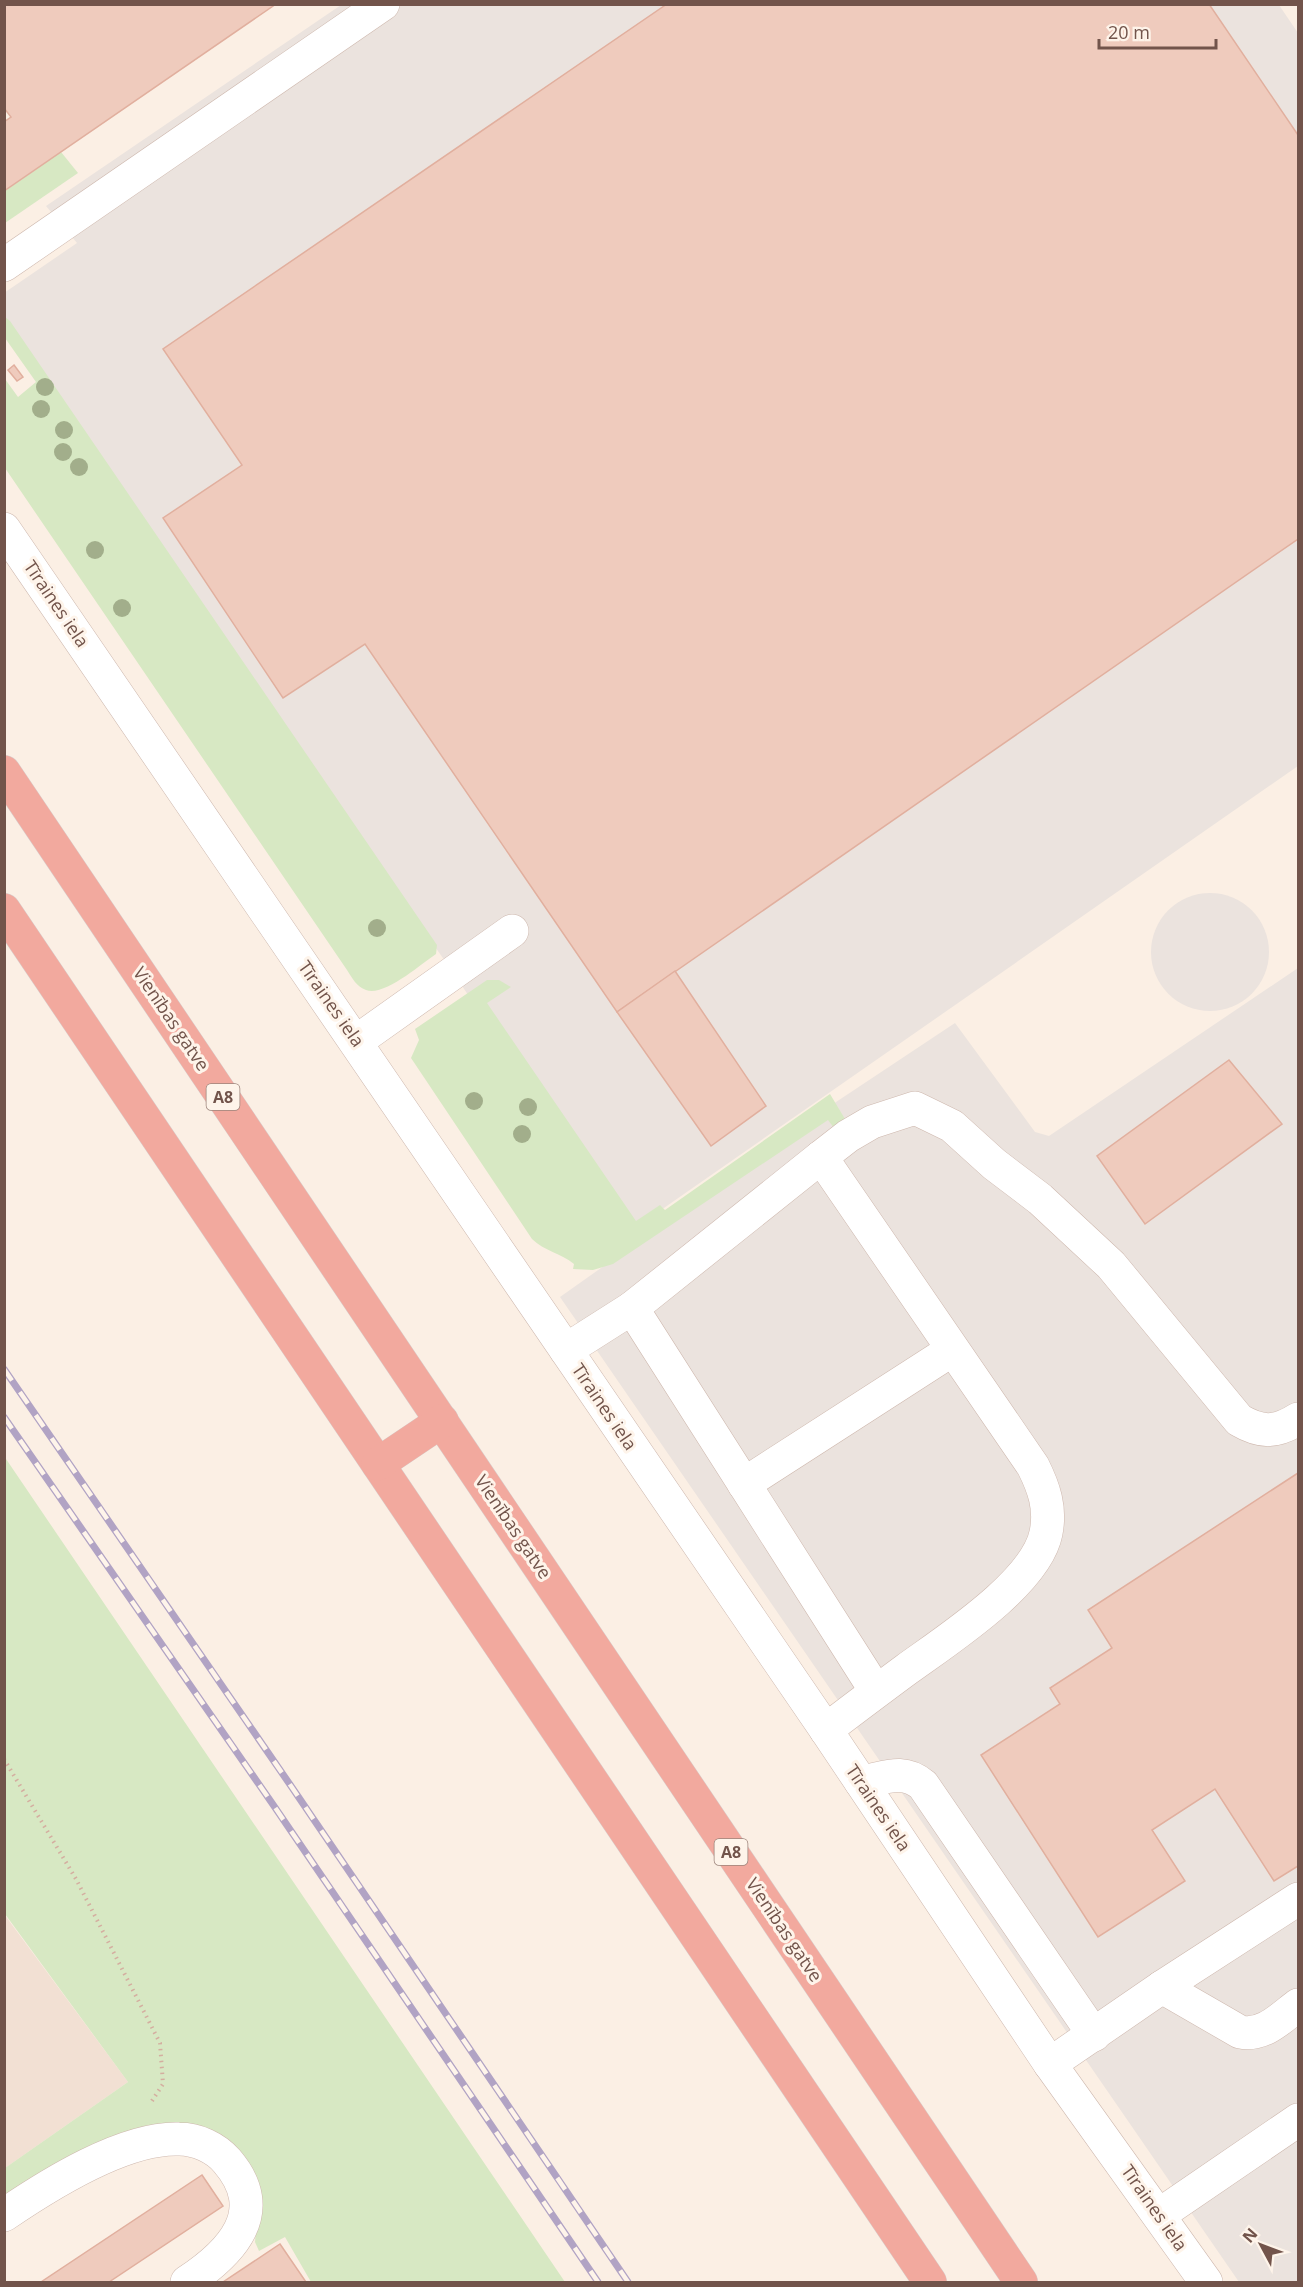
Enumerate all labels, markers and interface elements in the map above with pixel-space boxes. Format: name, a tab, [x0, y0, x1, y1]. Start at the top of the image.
scale bar	[1099, 12, 1216, 50]
text: 20 m	[1108, 20, 1150, 44]
street label: Tīraines iela	[19, 555, 95, 652]
street label: Tīraines iela	[293, 956, 370, 1051]
street label: Vienības gatve	[128, 962, 215, 1075]
road number: A8	[206, 1084, 240, 1110]
street label: Tīraines iela	[567, 1358, 643, 1455]
street label: Vienības gatve	[470, 1470, 557, 1583]
street label: Tīraines iela	[841, 1759, 917, 1856]
road number: A8	[714, 1839, 748, 1865]
street label: Vienības gatve	[741, 1873, 828, 1986]
street label: Tīraines iela	[1116, 2160, 1193, 2255]
north arrow	[1231, 2215, 1291, 2275]
text: N	[1237, 2223, 1262, 2247]

